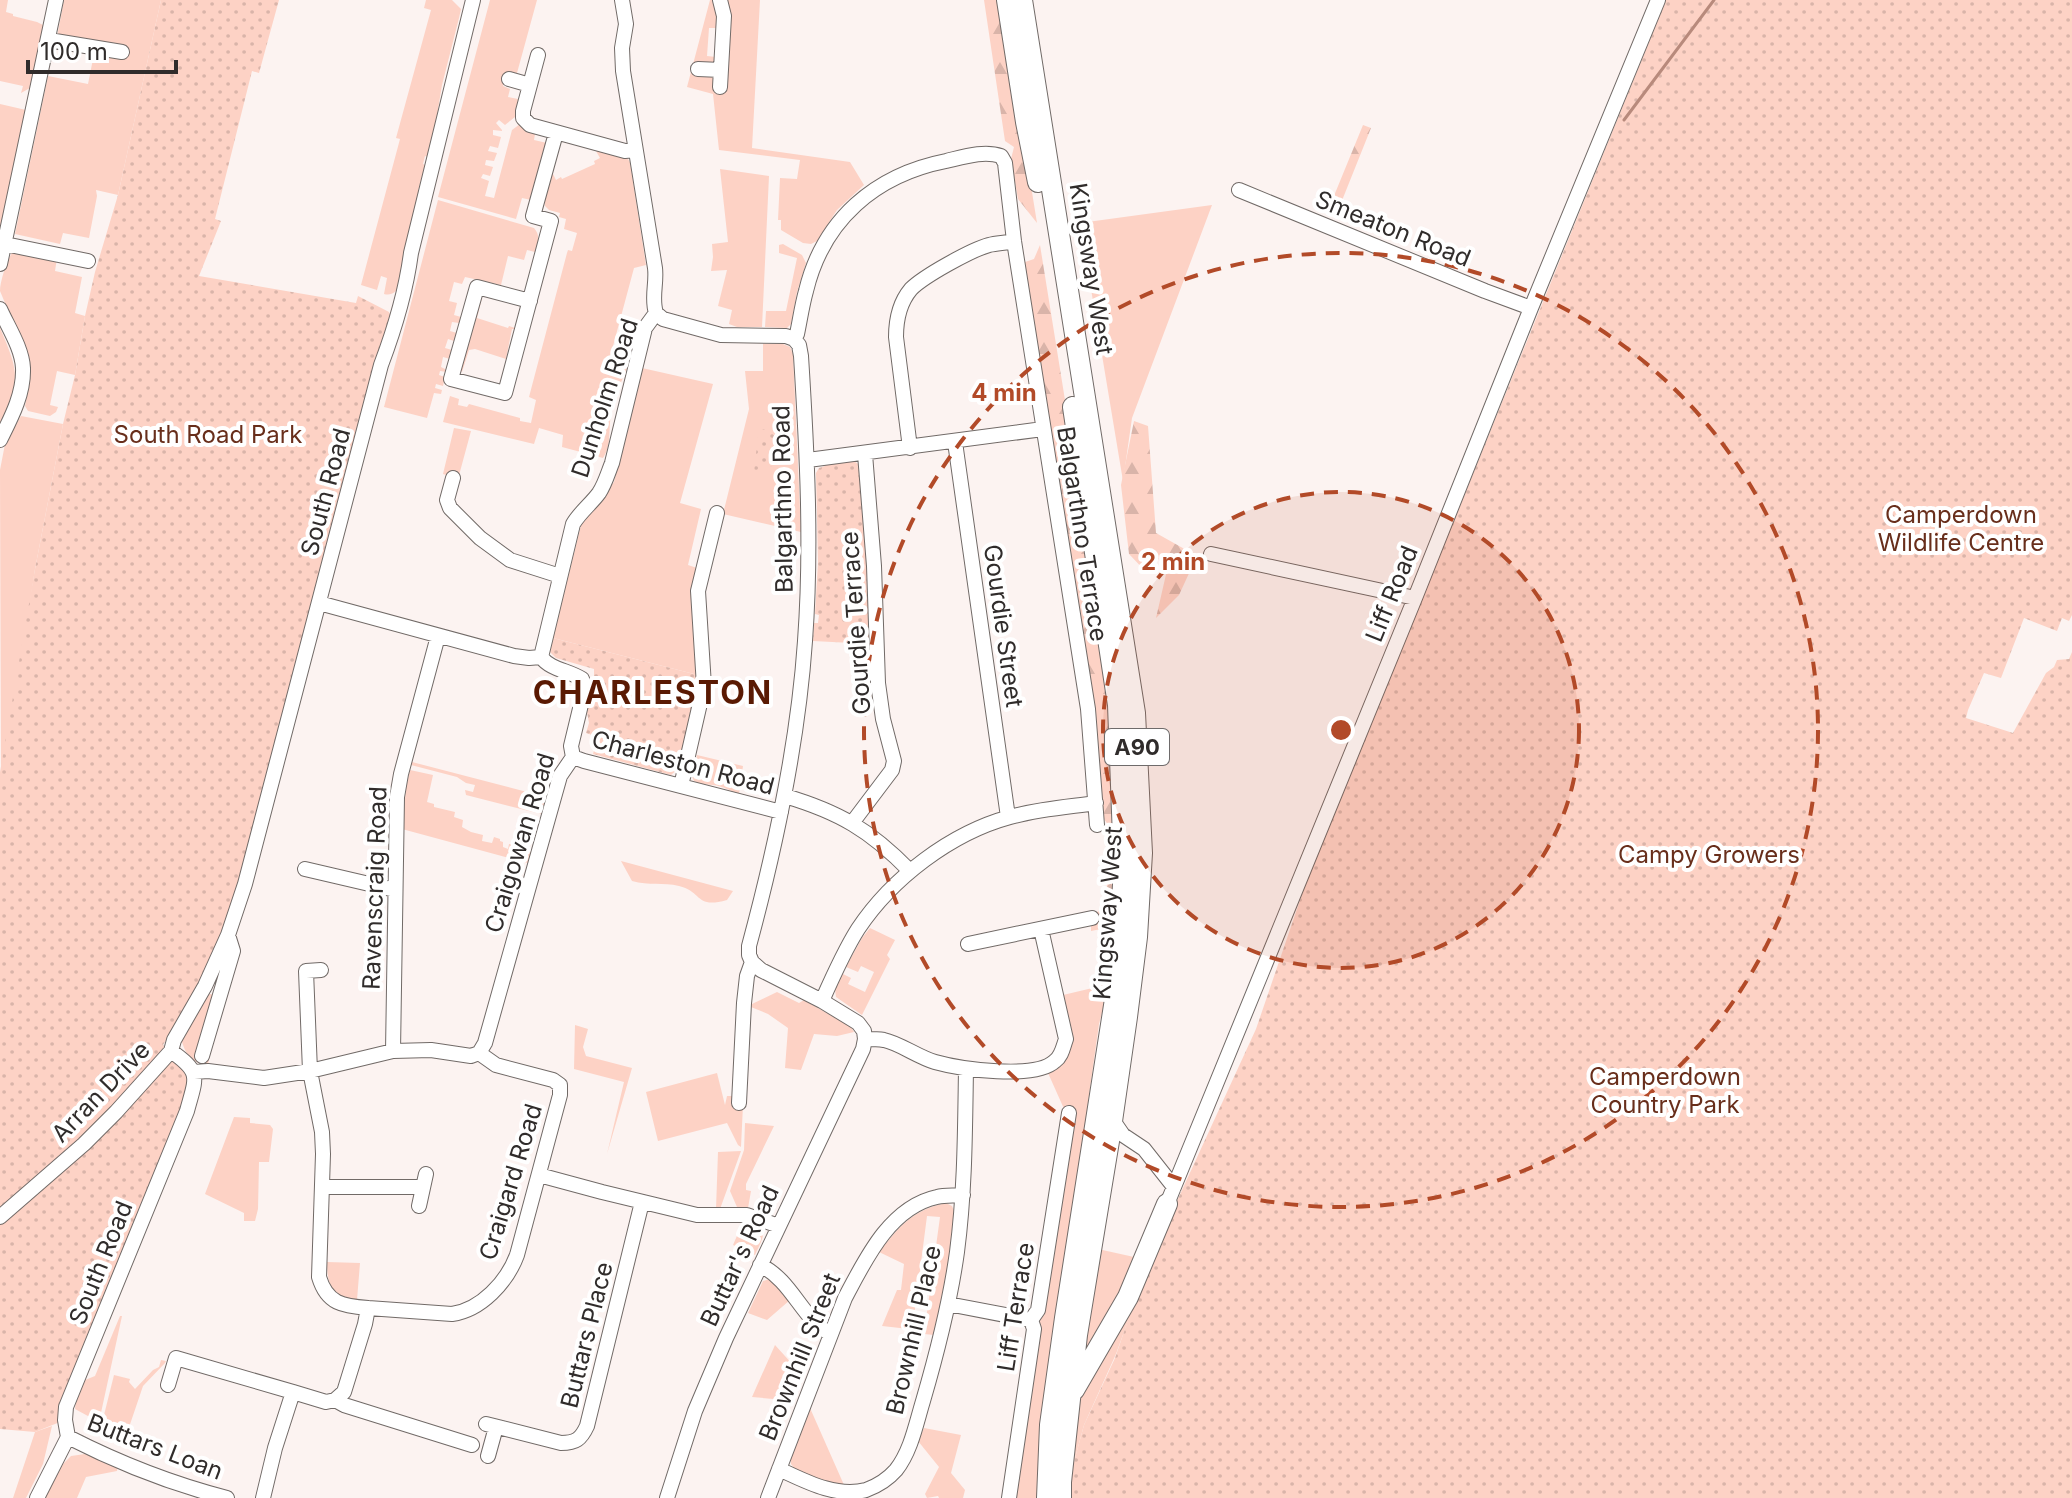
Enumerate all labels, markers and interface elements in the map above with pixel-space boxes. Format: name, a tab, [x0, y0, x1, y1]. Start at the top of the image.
scale bar	[28, 24, 176, 74]
text: 100 m	[40, 37, 108, 66]
street label: Kingsway West	[1064, 181, 1119, 357]
street label: Smeaton Road	[1311, 184, 1475, 273]
street label: Dunholm Road	[565, 315, 644, 481]
text: 4 min	[971, 378, 1037, 407]
street label: Balgarthno Road	[766, 405, 799, 593]
park label: South Road Park	[114, 420, 302, 449]
street label: Balgarthno Terrace	[1051, 424, 1114, 643]
street label: South Road	[295, 425, 356, 559]
park label: Camperdown Wildlife Centre	[1878, 500, 2044, 557]
street label: Gourdie Terrace	[835, 530, 876, 716]
street label: Liff Road	[1359, 542, 1424, 646]
street label: Gourdie Street	[978, 543, 1029, 709]
text: 2 min	[1141, 547, 1205, 576]
district label: CHARLESTON	[533, 673, 773, 712]
centre of rings	[1327, 716, 1355, 744]
street label: Charleston Road	[589, 724, 778, 801]
road number: A90	[1105, 729, 1169, 765]
street label: Craigowan Road	[478, 749, 561, 936]
street label: Ravenscraig Road	[356, 786, 393, 990]
street label: Kingsway West	[1087, 825, 1128, 1001]
park label: Campy Growers	[1618, 840, 1800, 869]
street label: Arran Drive	[45, 1035, 156, 1148]
park label: Camperdown Country Park	[1589, 1062, 1741, 1119]
street label: Craigard Road	[473, 1100, 548, 1264]
street label: Buttar's Road	[694, 1181, 785, 1331]
street label: South Road	[63, 1197, 138, 1329]
street label: Liff Terrace	[991, 1240, 1040, 1373]
street label: Brownhill Place	[880, 1242, 947, 1417]
street label: Buttars Place	[554, 1259, 619, 1411]
street label: Brownhill Street	[753, 1269, 846, 1445]
street label: Buttars Loan	[83, 1407, 227, 1486]

